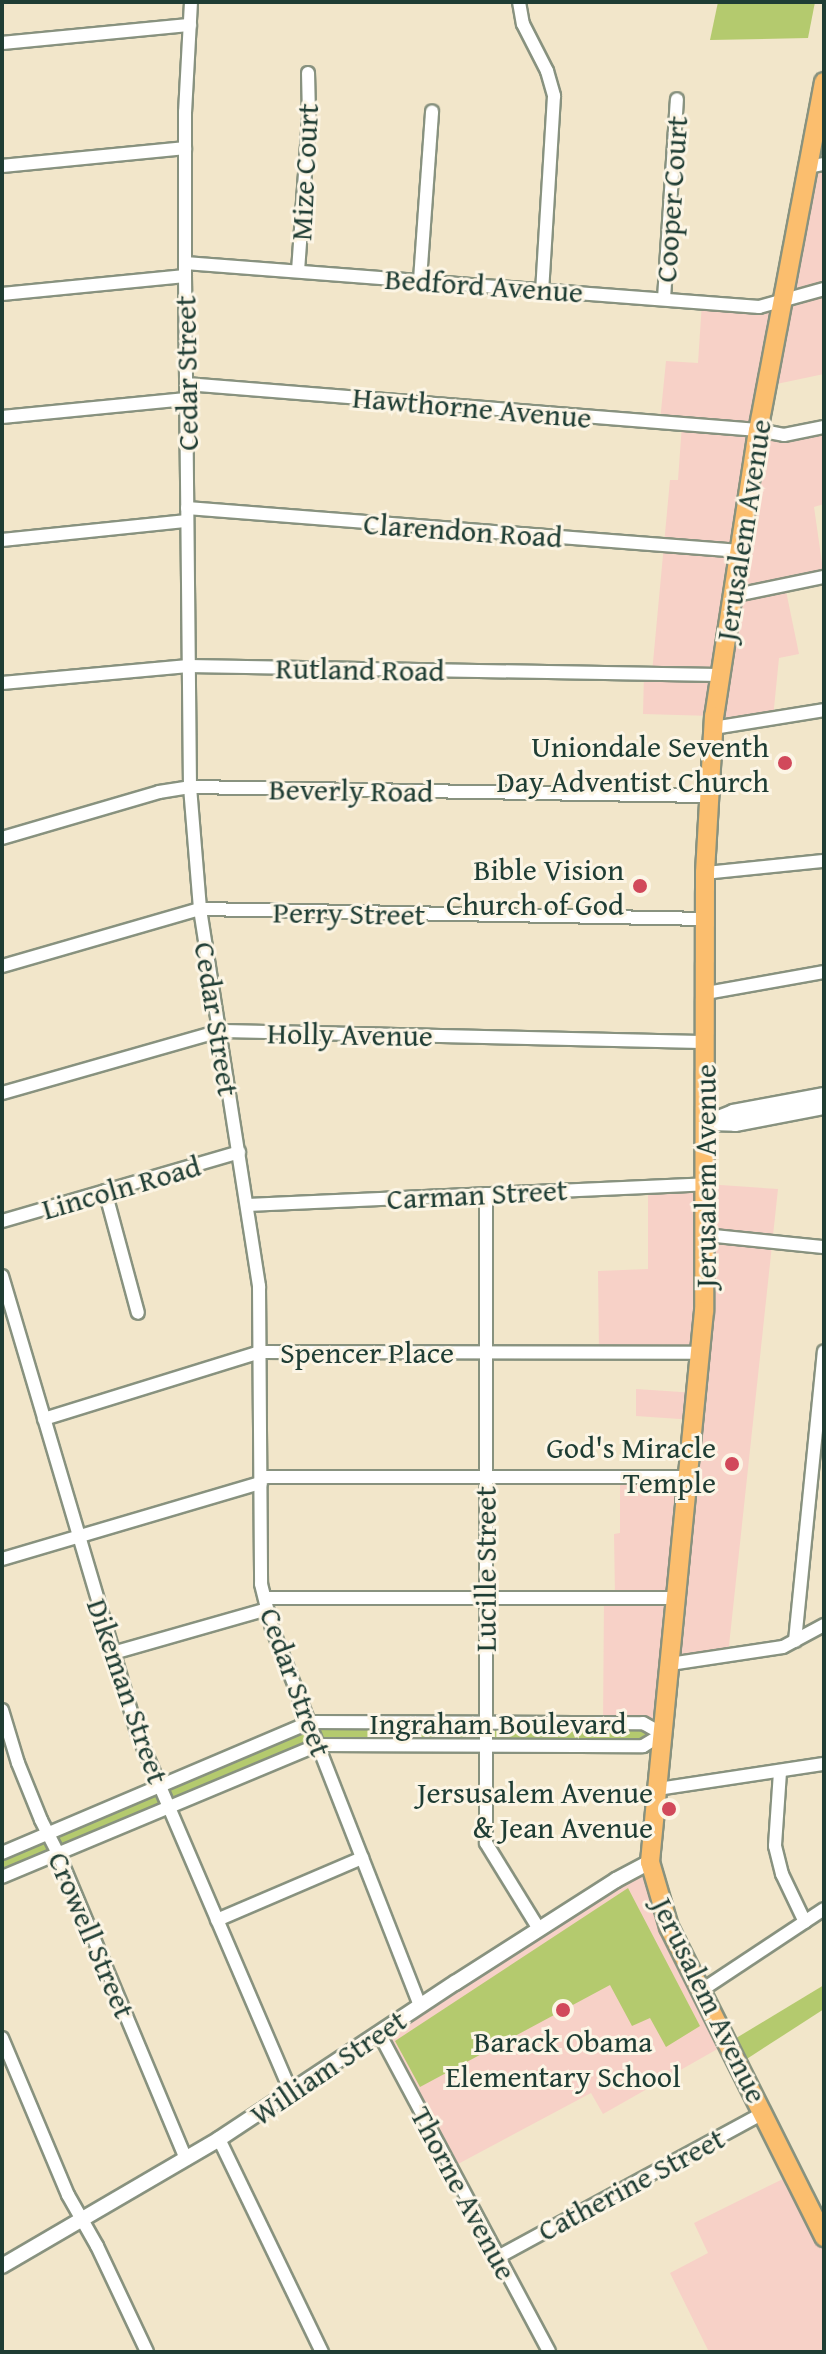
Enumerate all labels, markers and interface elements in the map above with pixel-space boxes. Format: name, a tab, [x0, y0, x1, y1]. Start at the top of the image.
street label: Mize Court	[282, 102, 326, 242]
street label: Cooper Court	[647, 114, 695, 284]
street label: Bedford Avenue	[384, 260, 584, 310]
street label: Cedar Street	[167, 295, 205, 451]
street label: Hawthorne Avenue	[351, 379, 593, 435]
street label: Jerusalem Avenue	[708, 417, 778, 643]
street label: Clarendon Road	[362, 505, 564, 555]
street label: Rutland Road	[275, 650, 445, 688]
place label: Uniondale Seventh Day Adventist Church	[497, 728, 769, 798]
marker: Uniondale Seventh Day Adventist Church	[776, 754, 794, 772]
street label: Beverly Road	[268, 771, 434, 809]
place label: Bible Vision Church of God	[446, 851, 624, 922]
marker: Bible Vision Church of God	[631, 877, 649, 895]
street label: Perry Street	[273, 894, 425, 932]
street label: Cedar Street	[187, 939, 247, 1099]
street label: Holly Avenue	[267, 1015, 433, 1053]
street label: Jerusalem Avenue	[687, 1064, 723, 1288]
street label: Lincoln Road	[38, 1147, 204, 1227]
street label: Carman Street	[386, 1171, 568, 1217]
street label: Spencer Place	[280, 1334, 454, 1370]
place label: God's Miracle Temple	[546, 1429, 716, 1500]
marker: God's Miracle Temple	[723, 1455, 741, 1473]
street label: Lucille Street	[467, 1486, 503, 1652]
street label: Dikeman Street	[80, 1594, 176, 1788]
street label: Cedar Street	[253, 1603, 339, 1761]
street label: Ingraham Boulevard	[369, 1705, 627, 1741]
place label: Jersusalem Avenue & Jean Avenue	[417, 1774, 653, 1844]
marker: Jersusalem Avenue & Jean Avenue	[660, 1800, 678, 1818]
street label: Crowell Street	[41, 1846, 143, 2024]
street label: Jerusalem Avenue	[645, 1891, 775, 2109]
marker: Barack Obama Elementary School	[554, 2001, 572, 2019]
street label: William Street	[243, 2002, 413, 2132]
place label: Barack Obama Elementary School	[445, 2023, 681, 2094]
street label: Thorne Avenue	[403, 2100, 525, 2286]
street label: Catherine Street	[532, 2120, 730, 2248]

